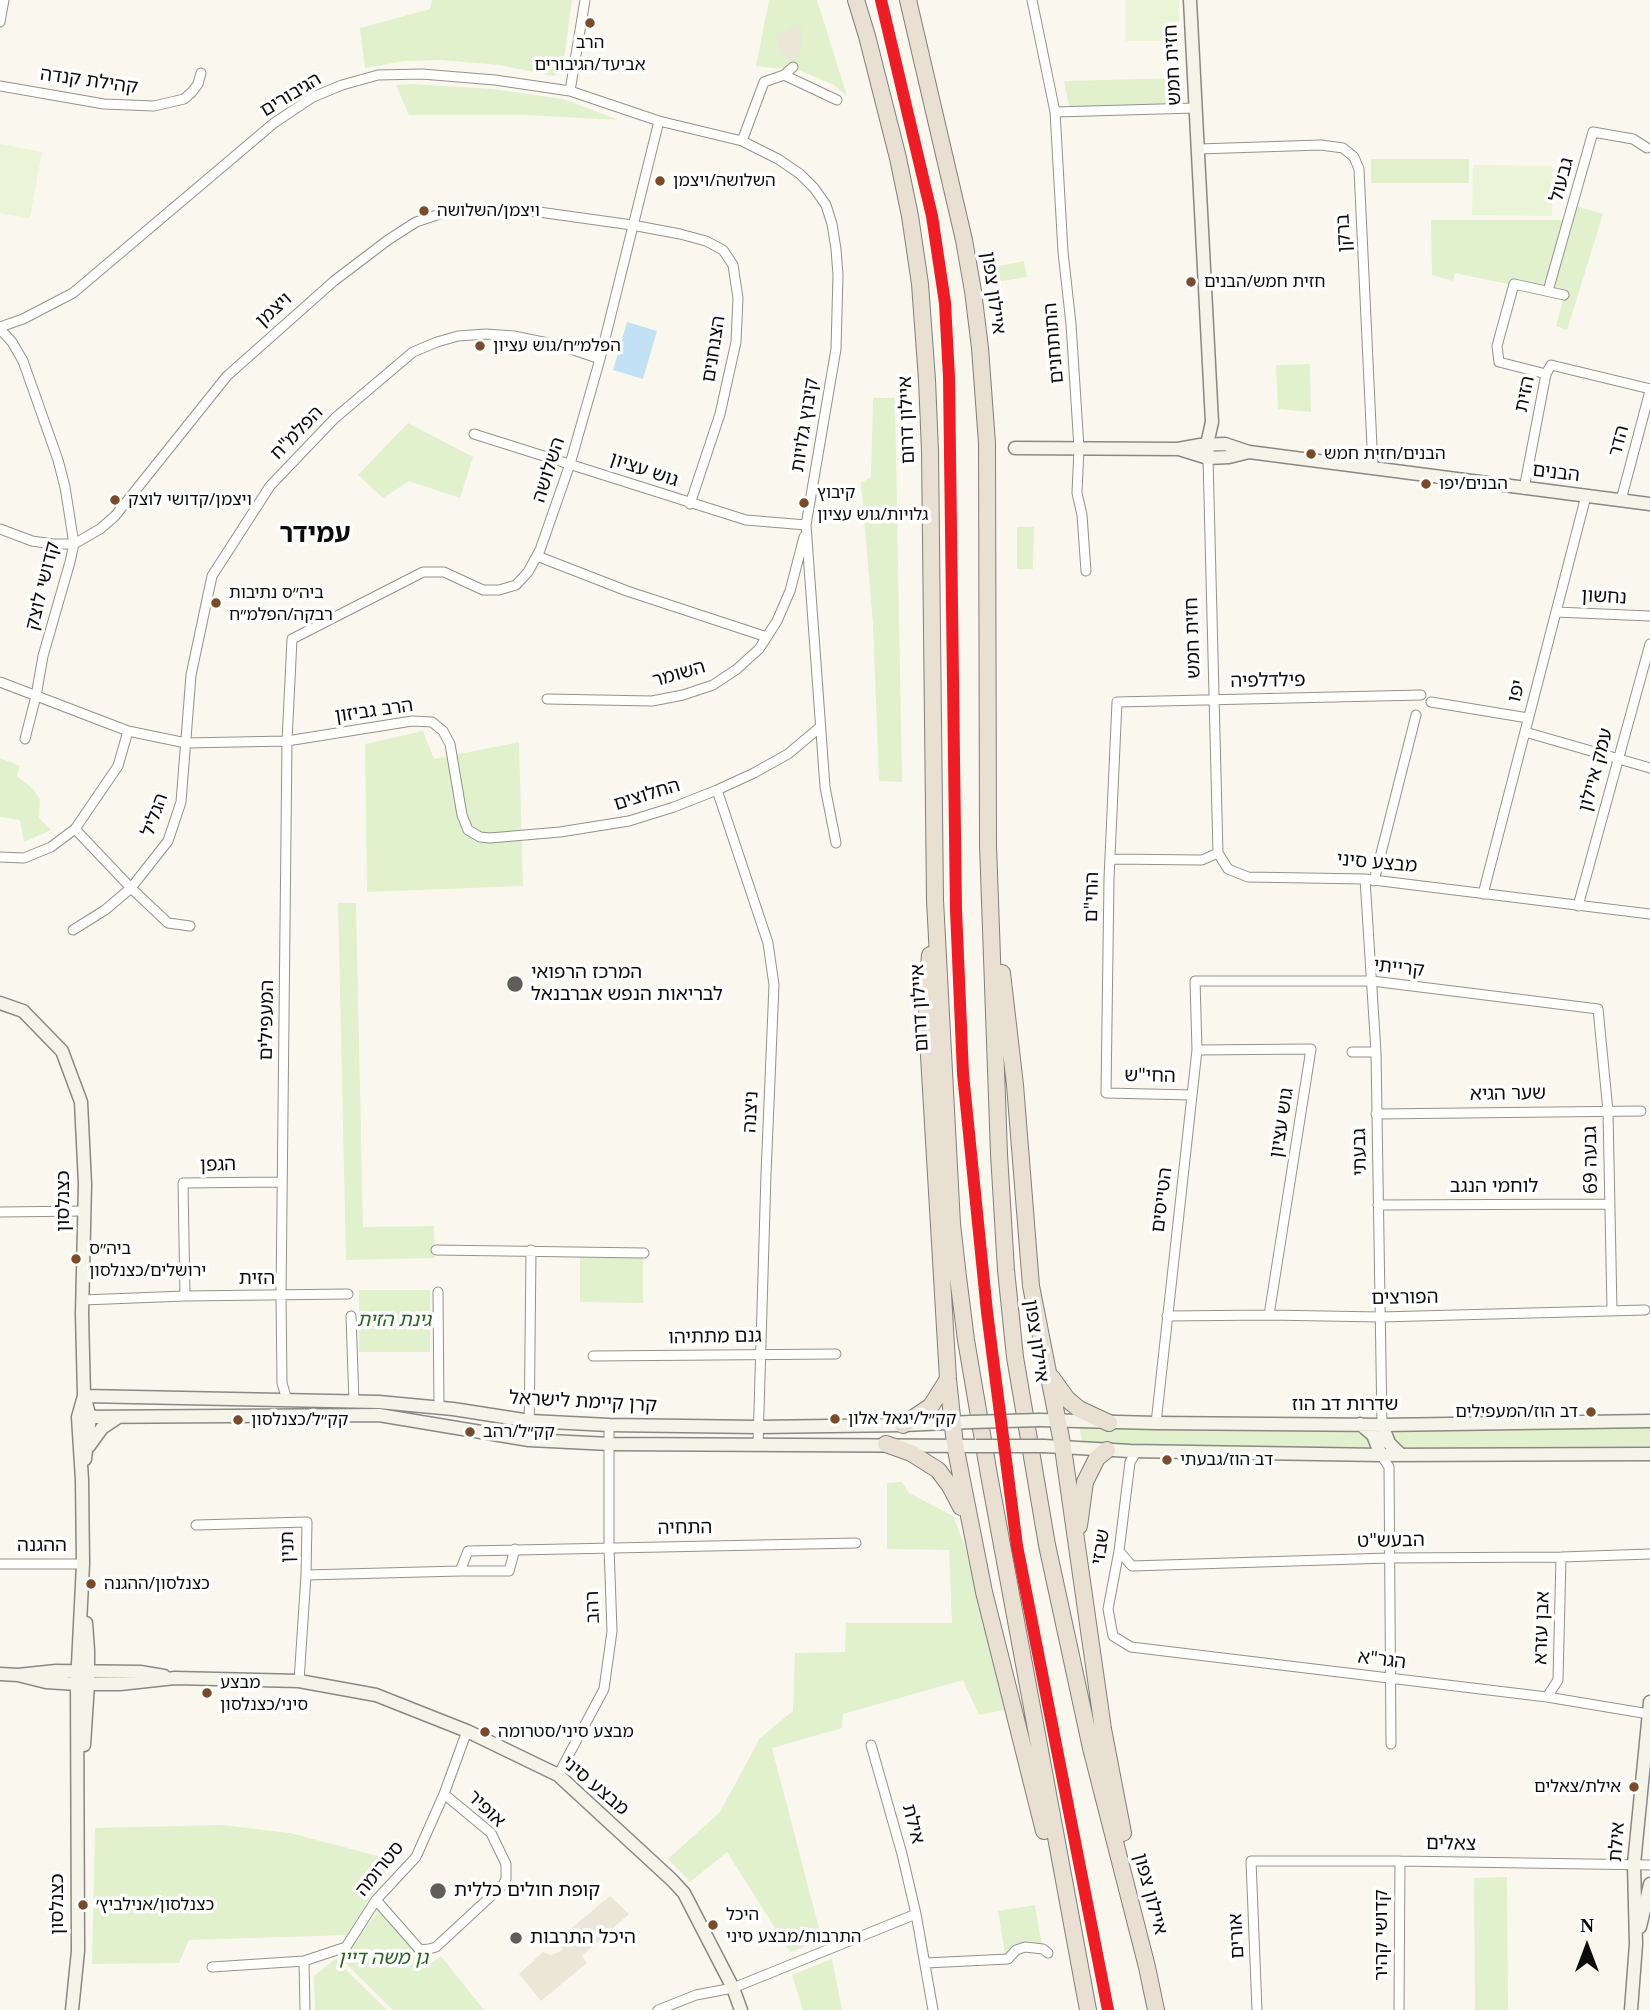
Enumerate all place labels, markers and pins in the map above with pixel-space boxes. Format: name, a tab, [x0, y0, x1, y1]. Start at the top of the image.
marker: הרב אביעד/הגיבורים	[583, 16, 597, 30]
place label: הרב אביעד/הגיבורים	[534, 33, 646, 73]
place label: השלושה/ויצמן	[673, 171, 776, 191]
marker: השלושה/ויצמן	[653, 174, 667, 188]
place label: ויצמן/השלושה	[437, 201, 540, 221]
marker: ויצמן/השלושה	[417, 204, 431, 218]
place label: חזית חמש/הבנים	[1204, 272, 1326, 292]
marker: חזית חמש/הבנים	[1184, 275, 1198, 289]
place label: הפלמ״ח/גוש עציון	[493, 336, 621, 356]
marker: הפלמ״ח/גוש עציון	[473, 339, 487, 353]
place label: הבנים/חזית חמש	[1324, 444, 1446, 464]
marker: הבנים/חזית חמש	[1304, 447, 1318, 461]
place label: הבנים/יפו	[1439, 474, 1508, 494]
marker: הבנים/יפו	[1419, 477, 1433, 491]
place label: קיבוץ גלויות/גוש עציון	[817, 483, 928, 523]
place label: ויצמן/קדושי לוצק	[128, 490, 252, 510]
marker: ויצמן/קדושי לוצק	[108, 493, 122, 507]
marker: קיבוץ גלויות/גוש עציון	[797, 496, 811, 510]
place label: ביה״ס נתיבות רבקה/הפלמ״ח	[229, 583, 333, 623]
marker: ביה״ס נתיבות רבקה/הפלמ״ח	[209, 596, 223, 610]
place label: המרכז הרפואי לבריאות הנפש אברבנאל	[531, 962, 723, 1006]
marker: המרכז הרפואי לבריאות הנפש אברבנאל	[505, 974, 525, 994]
place label: ביה״ס ירושלים/כצנלסון	[89, 1239, 206, 1279]
marker: ביה״ס ירושלים/כצנלסון	[69, 1252, 83, 1266]
place label: דב הוז/המעפילים	[1455, 1402, 1578, 1422]
marker: דב הוז/המעפילים	[1584, 1405, 1598, 1419]
place label: קק״ל/יגאל אלון	[848, 1409, 956, 1429]
place label: קק״ל/כצנלסון	[251, 1410, 348, 1430]
marker: קק״ל/יגאל אלון	[828, 1412, 842, 1426]
marker: קק״ל/כצנלסון	[231, 1413, 245, 1427]
place label: קק״ל/רהב	[483, 1422, 555, 1442]
marker: קק״ל/רהב	[463, 1425, 477, 1439]
place label: דב הוז/גבעתי	[1180, 1450, 1273, 1470]
marker: דב הוז/גבעתי	[1160, 1453, 1174, 1467]
place label: כצנלסון/ההגנה	[104, 1574, 210, 1594]
marker: כצנלסון/ההגנה	[84, 1577, 98, 1591]
place label: מבצע סיני/כצנלסון	[220, 1673, 308, 1713]
marker: מבצע סיני/כצנלסון	[200, 1686, 214, 1700]
place label: מבצע סיני/סטרומה	[498, 1722, 634, 1742]
marker: מבצע סיני/סטרומה	[478, 1725, 492, 1739]
place label: אילת/צאלים	[1534, 1777, 1621, 1797]
marker: אילת/צאלים	[1627, 1780, 1641, 1794]
place label: קופת חולים כללית	[454, 1880, 600, 1902]
marker: קופת חולים כללית	[428, 1881, 448, 1901]
place label: כצנלסון/אנילביץ׳	[96, 1895, 214, 1915]
marker: כצנלסון/אנילביץ׳	[76, 1898, 90, 1912]
place label: היכל התרבות/מבצע סיני	[726, 1905, 861, 1945]
marker: היכל התרבות/מבצע סיני	[706, 1918, 720, 1932]
place label: היכל התרבות	[530, 1927, 636, 1949]
marker: היכל התרבות	[508, 1930, 524, 1946]

